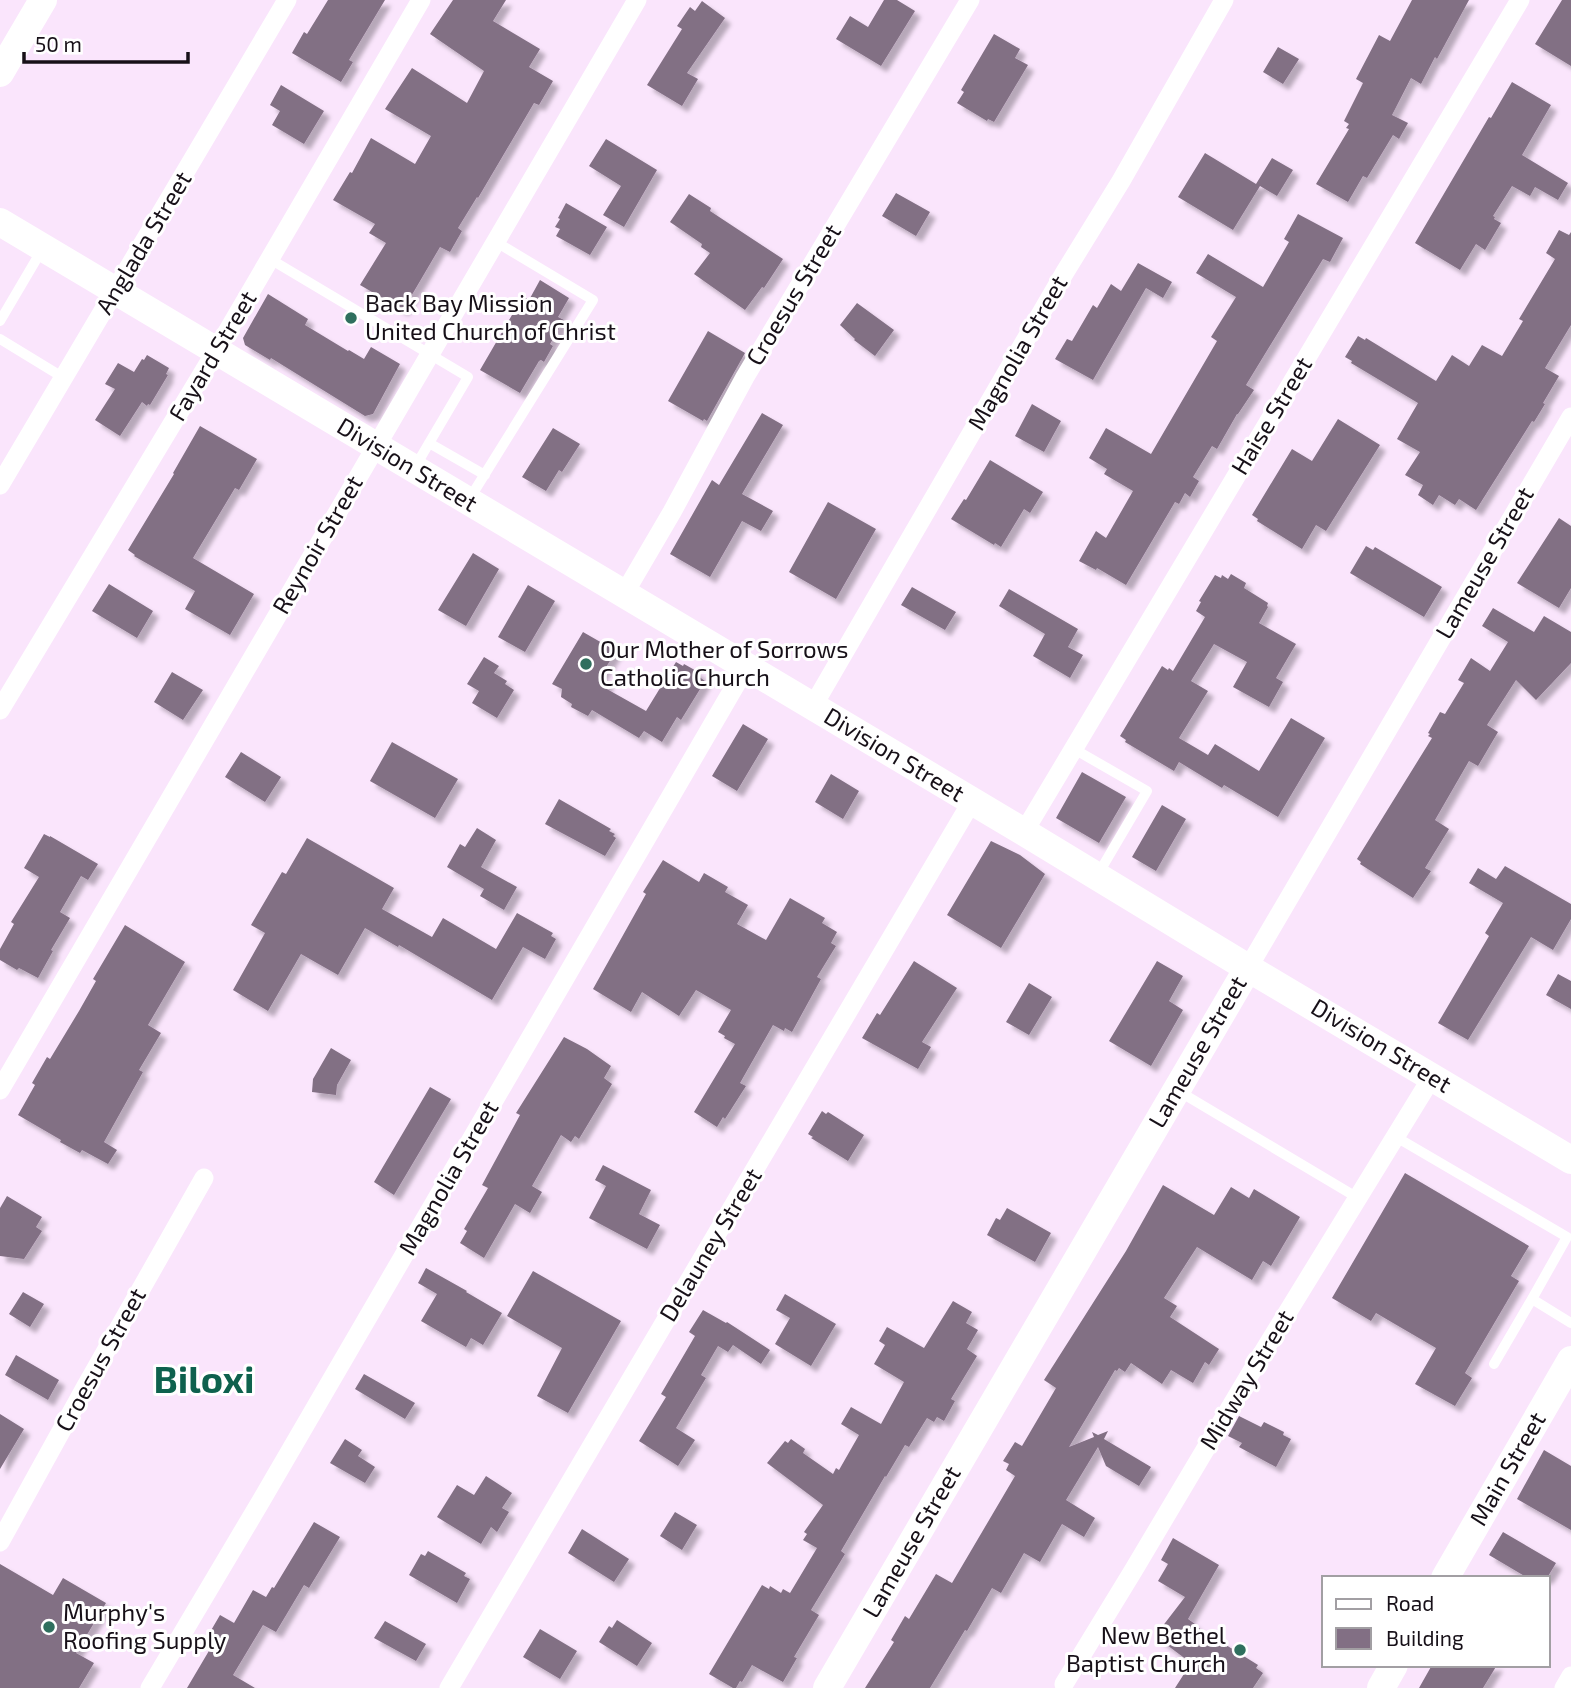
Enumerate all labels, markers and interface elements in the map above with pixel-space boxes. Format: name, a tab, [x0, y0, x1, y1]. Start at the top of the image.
scale bar	[24, 21, 189, 65]
text: 50 m	[35, 31, 82, 56]
street label: Anglada Street	[89, 166, 197, 319]
street label: Croesus Street	[739, 218, 846, 370]
street label: Magnolia Street	[961, 270, 1073, 435]
street label: Fayard Street	[162, 285, 262, 425]
place label: Back Bay Mission United Church of Christ	[365, 288, 616, 345]
marker: Back Bay Mission United Church of Christ	[343, 310, 359, 326]
street label: Haise Street	[1224, 351, 1317, 479]
street label: Division Street	[332, 411, 483, 517]
street label: Reynoir Street	[265, 470, 368, 619]
street label: Lameuse Street	[1429, 481, 1539, 643]
place label: Our Mother of Sorrows Catholic Church	[600, 634, 848, 691]
marker: Our Mother of Sorrows Catholic Church	[578, 656, 594, 672]
street label: Division Street	[819, 701, 970, 807]
street label: Lameuse Street	[1142, 970, 1252, 1132]
street label: Division Street	[1306, 992, 1457, 1098]
street label: Magnolia Street	[392, 1095, 504, 1260]
street label: Delauney Street	[653, 1162, 767, 1326]
street label: Croesus Street	[48, 1282, 151, 1436]
street label: Midway Street	[1193, 1304, 1299, 1454]
district label: Biloxi	[153, 1355, 255, 1401]
street label: Main Street	[1463, 1406, 1551, 1530]
street label: Lameuse Street	[856, 1460, 966, 1622]
legend	[1322, 1576, 1550, 1667]
text: Road	[1386, 1590, 1434, 1615]
place label: Murphy's Roofing Supply	[63, 1597, 227, 1654]
marker: Murphy's Roofing Supply	[41, 1619, 57, 1635]
place label: New Bethel Baptist Church	[1066, 1620, 1226, 1677]
text: Building	[1386, 1625, 1464, 1650]
marker: New Bethel Baptist Church	[1232, 1642, 1248, 1658]

